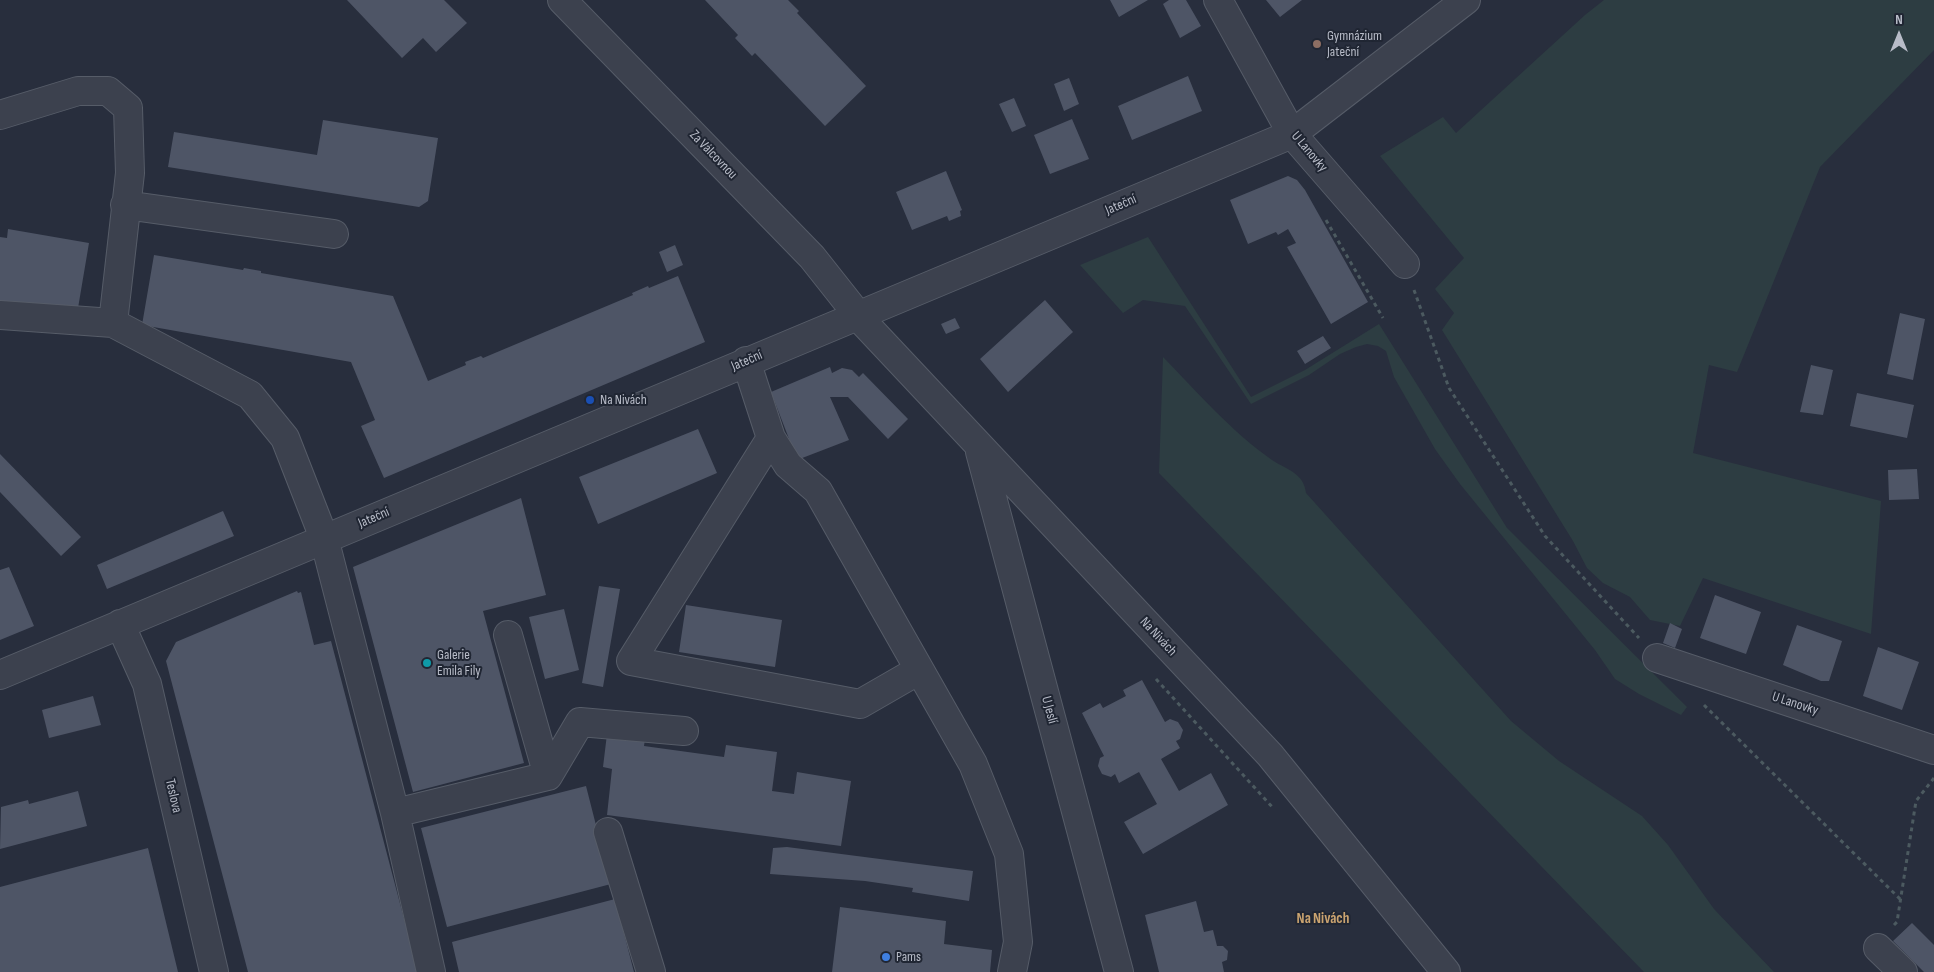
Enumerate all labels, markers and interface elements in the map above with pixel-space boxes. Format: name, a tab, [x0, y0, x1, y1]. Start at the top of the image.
north arrow	[1874, 10, 1924, 60]
text: N	[1895, 11, 1903, 28]
place label: Gymnázium Jateční	[1327, 28, 1382, 60]
marker: Gymnázium Jateční	[1311, 38, 1323, 50]
street label: Za Válcovnou	[686, 127, 740, 183]
street label: U Lanovky	[1287, 128, 1331, 176]
street label: Jateční	[1103, 191, 1139, 219]
street label: Jateční	[729, 347, 765, 375]
place label: Na Nivách	[600, 392, 647, 408]
marker: Na Nivách	[584, 394, 596, 406]
street label: Jateční	[356, 504, 392, 532]
street label: Na Nivách	[1136, 614, 1180, 660]
place label: Galerie Emila Fily	[437, 647, 481, 680]
marker: Galerie Emila Fily	[421, 657, 433, 669]
street label: U Lanovky	[1770, 689, 1820, 719]
street label: U Jeslí	[1037, 694, 1061, 726]
street label: Teslova	[161, 777, 185, 815]
district label: Na Nivách	[1297, 910, 1349, 928]
place label: Pams	[896, 949, 921, 965]
marker: Pams	[880, 951, 892, 963]

